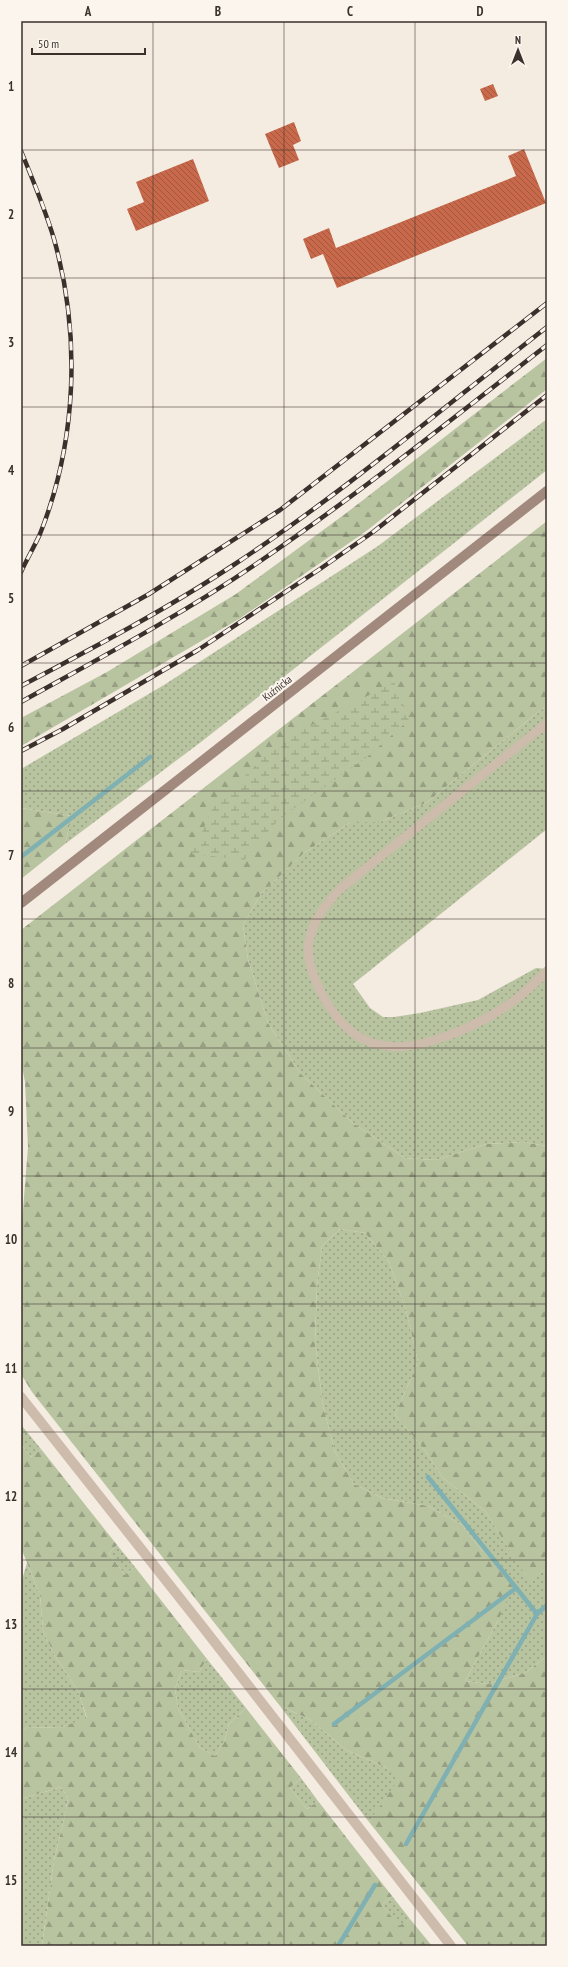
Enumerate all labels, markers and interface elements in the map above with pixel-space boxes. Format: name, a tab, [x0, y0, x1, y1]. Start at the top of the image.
text: A	[84, 3, 92, 20]
text: B	[215, 3, 221, 20]
text: C	[347, 3, 353, 20]
text: D	[477, 3, 484, 20]
scale bar	[32, 30, 145, 56]
north arrow	[498, 30, 538, 70]
text: N	[515, 33, 521, 47]
text: 50 m	[38, 36, 59, 51]
text: 1	[8, 78, 14, 95]
text: 2	[8, 206, 14, 223]
text: 3	[8, 334, 14, 351]
text: 4	[8, 462, 15, 479]
text: 5	[8, 590, 14, 607]
street label: Kuźnicka	[259, 672, 295, 704]
text: 6	[8, 719, 14, 736]
text: 7	[8, 847, 14, 864]
text: 8	[8, 975, 14, 992]
text: 9	[8, 1103, 14, 1120]
text: 10	[5, 1231, 17, 1248]
text: 11	[5, 1360, 17, 1377]
text: 12	[5, 1488, 17, 1505]
text: 13	[5, 1616, 17, 1633]
text: 14	[5, 1744, 18, 1761]
text: 15	[5, 1872, 17, 1889]

